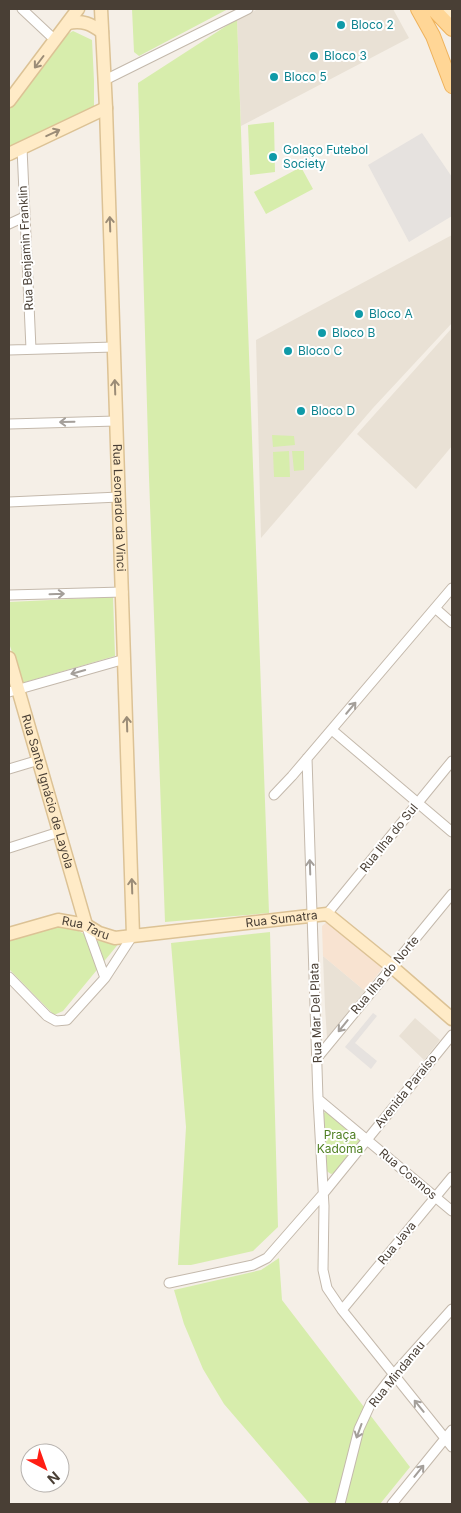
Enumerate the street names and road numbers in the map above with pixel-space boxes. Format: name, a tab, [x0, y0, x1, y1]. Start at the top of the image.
street label: Rua Benjamin Franklin	[15, 185, 36, 311]
street label: Rua Leonardo da Vinci	[110, 444, 129, 572]
street label: Rua Santo Ignácio de Layola	[19, 712, 77, 870]
street label: Rua Ilha do Sul	[356, 800, 421, 875]
street label: Rua Sumatra	[245, 907, 318, 930]
street label: Rua Taru	[61, 913, 111, 943]
street label: Rua Ilha do Norte	[347, 932, 422, 1017]
street label: Rua Mar Del Plata	[306, 963, 325, 1063]
street label: Avenida Paraíso	[371, 1051, 440, 1131]
street label: Rua Cosmos	[376, 1145, 440, 1202]
street label: Rua Java	[374, 1218, 419, 1267]
street label: Rua Mindanau	[365, 1338, 428, 1410]

